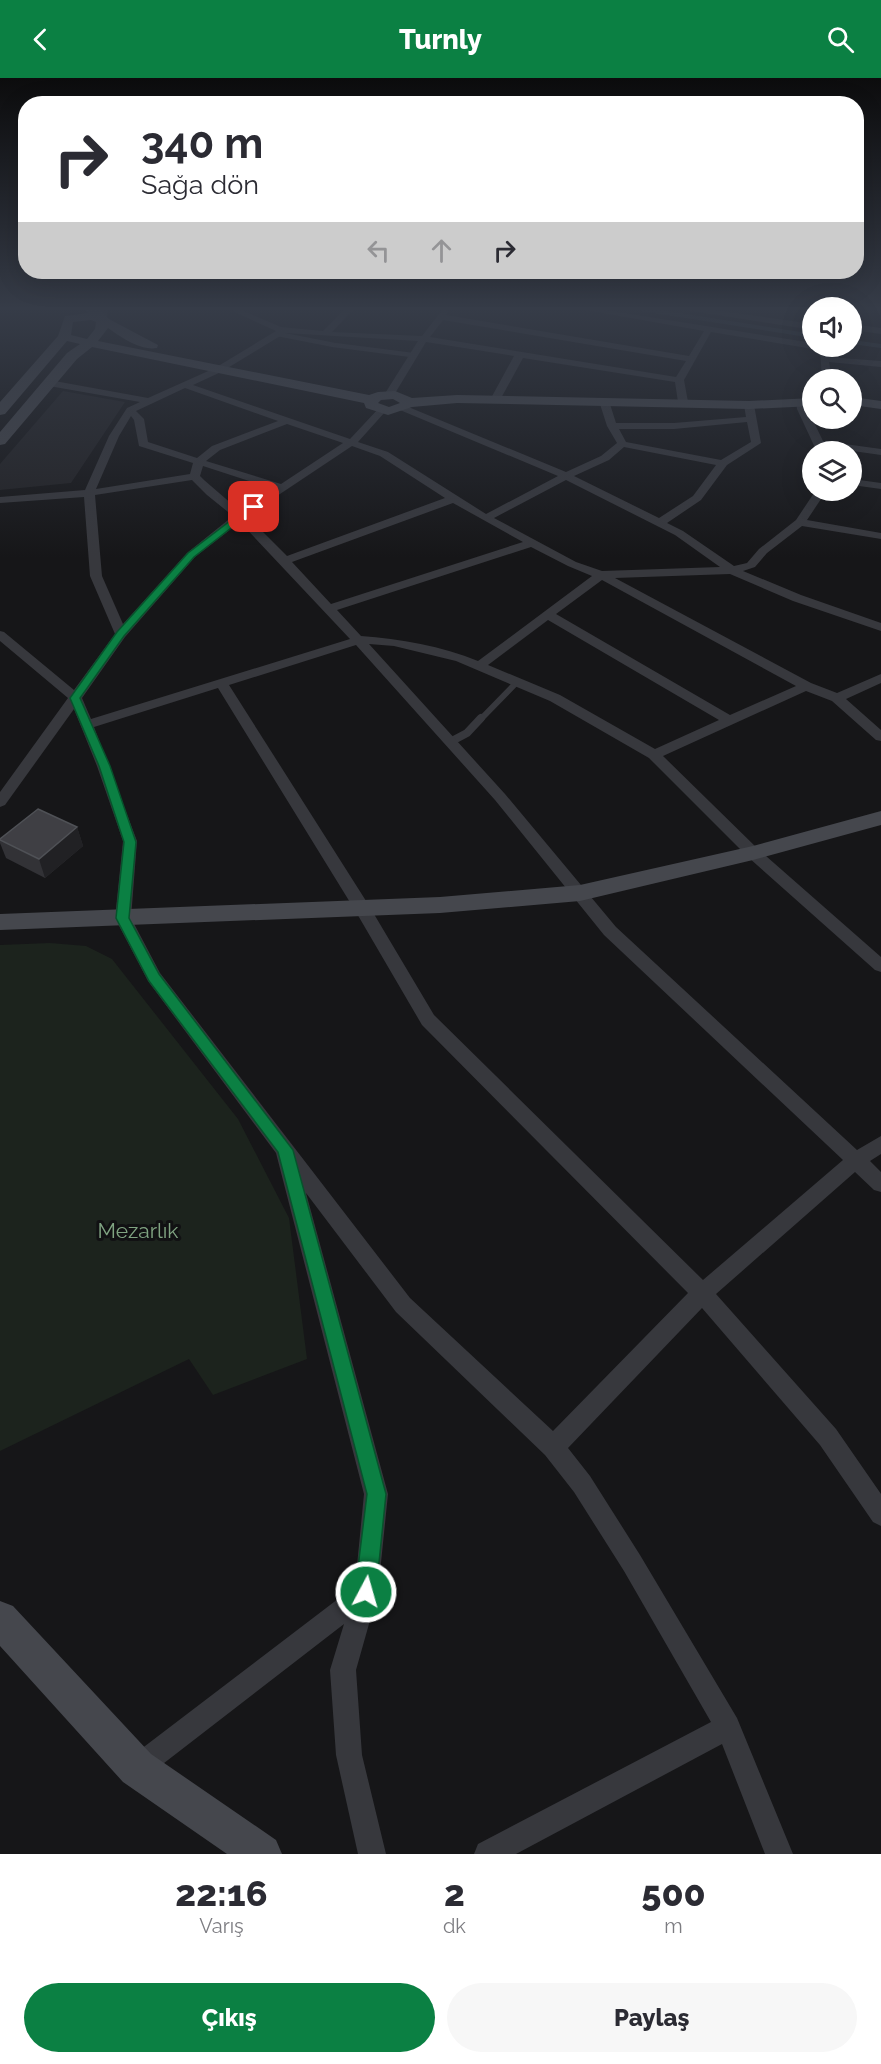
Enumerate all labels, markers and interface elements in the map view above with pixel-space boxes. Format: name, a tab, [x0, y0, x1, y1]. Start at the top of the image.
icon: back	[24, 23, 57, 56]
icon: search	[824, 23, 857, 56]
text: Turnly	[399, 24, 482, 55]
text: 340 m	[141, 119, 263, 168]
icon: right	[42, 120, 120, 198]
text: Sağa dön	[141, 169, 259, 200]
icon: left	[362, 234, 395, 267]
icon: ahead	[425, 234, 458, 267]
icon: right	[488, 234, 521, 267]
map controls	[802, 297, 862, 501]
button: sound	[802, 297, 862, 357]
button: search	[802, 369, 862, 429]
button: layers	[802, 441, 862, 501]
pin	[228, 481, 279, 532]
icon: arrive	[237, 490, 270, 523]
park label: Mezarlık	[98, 1218, 179, 1243]
position arrow	[334, 1560, 398, 1624]
text: 22:16	[175, 1872, 268, 1914]
text: 2	[444, 1872, 465, 1914]
text: 500	[641, 1872, 706, 1914]
text: Varış	[199, 1914, 244, 1938]
text: dk	[443, 1914, 466, 1938]
text: m	[664, 1914, 683, 1938]
button: Çıkış	[24, 1983, 435, 2052]
button: Paylaş	[447, 1983, 857, 2052]

